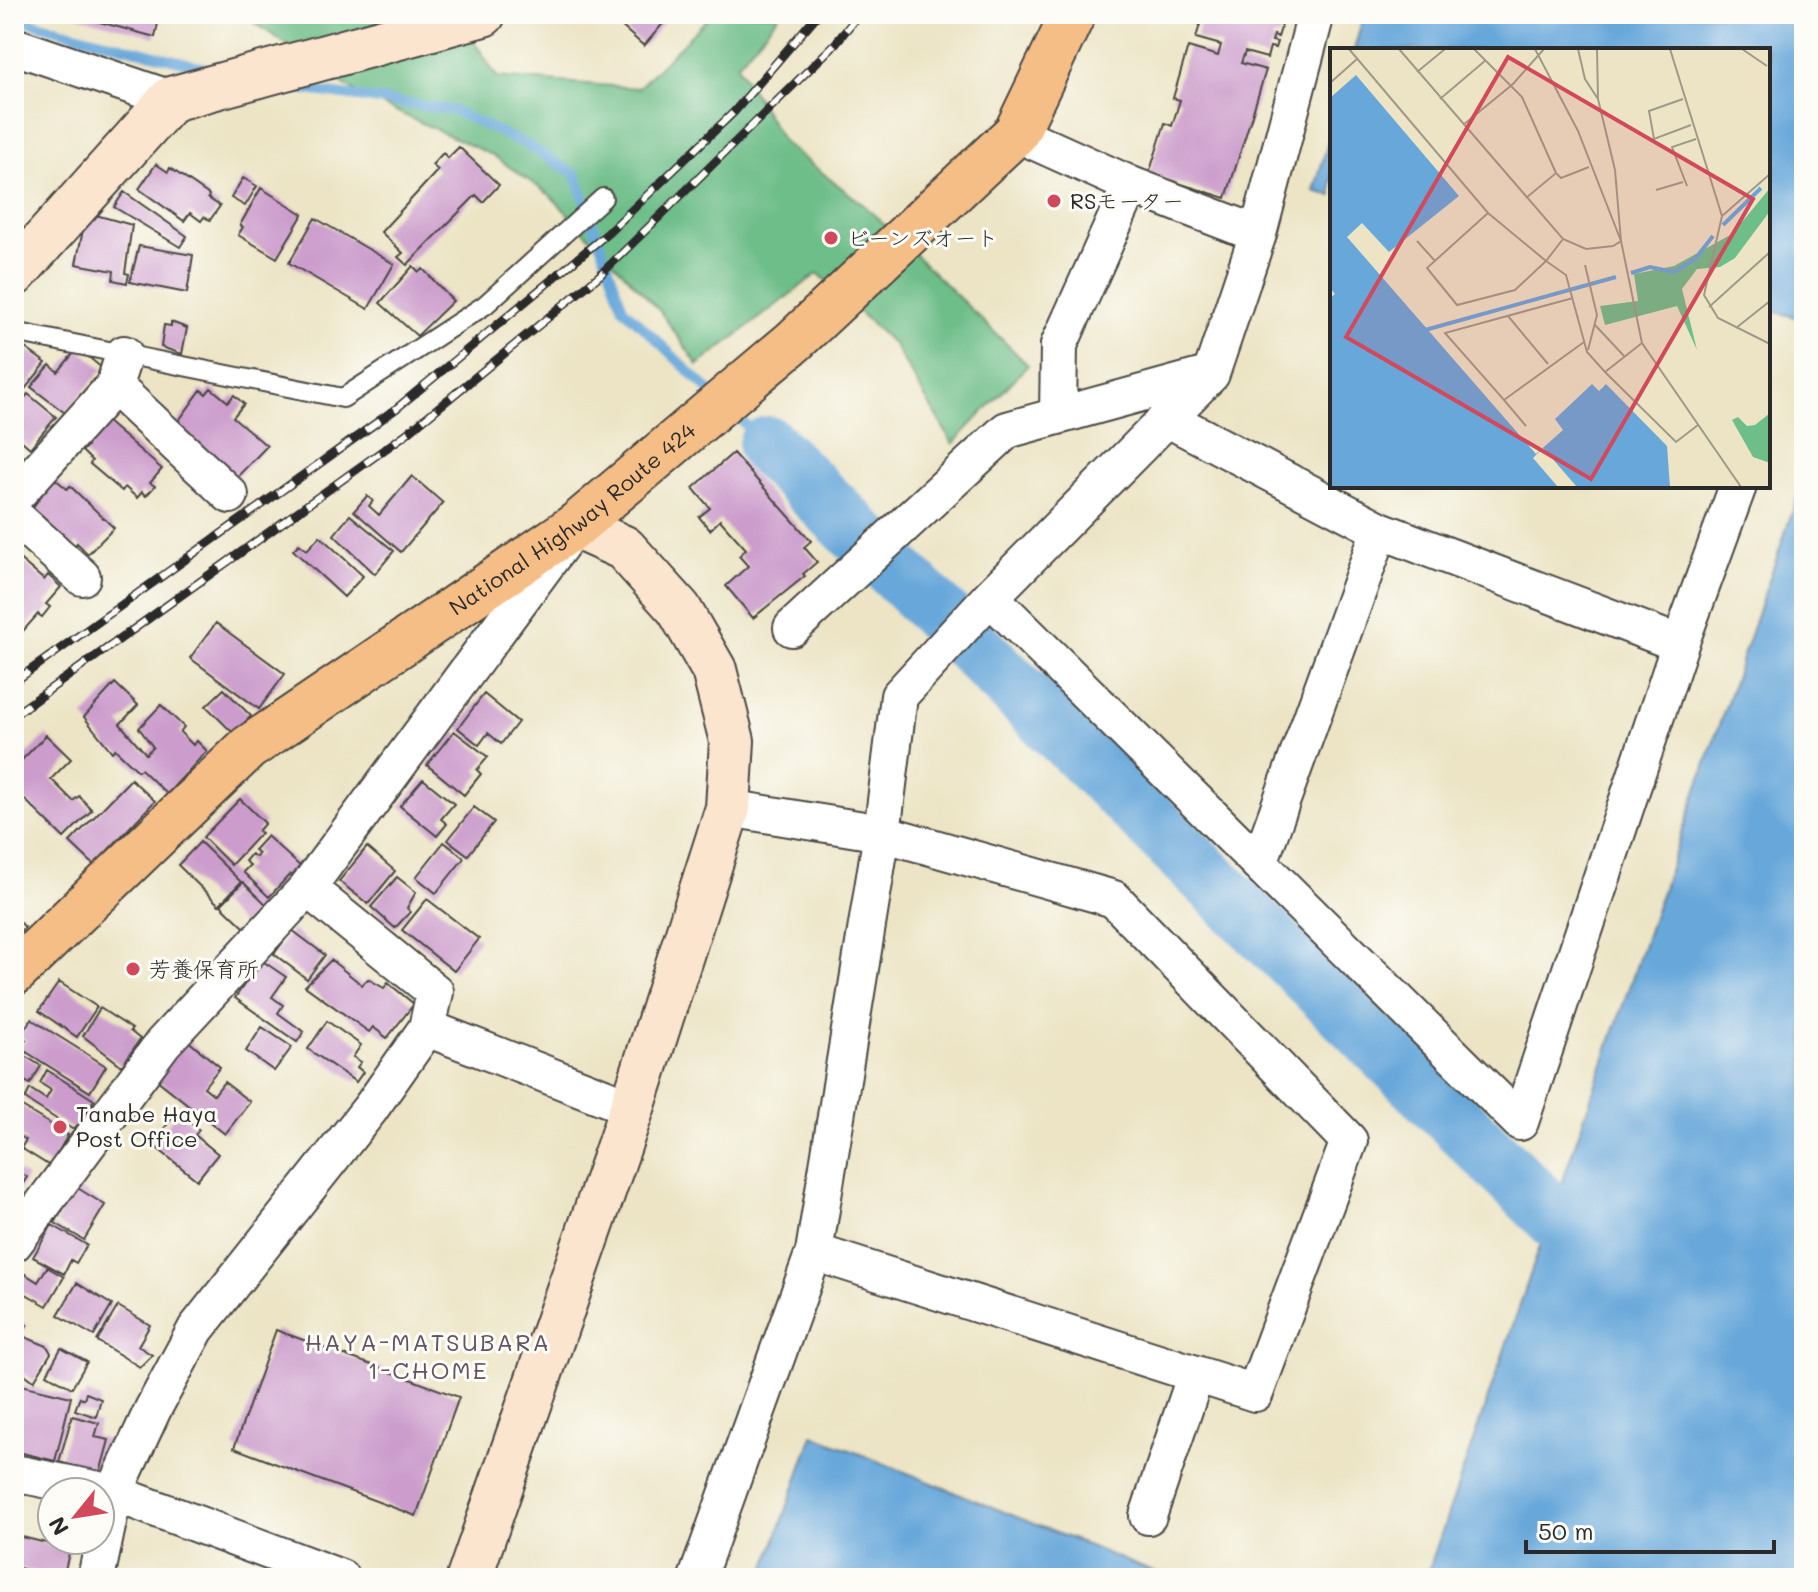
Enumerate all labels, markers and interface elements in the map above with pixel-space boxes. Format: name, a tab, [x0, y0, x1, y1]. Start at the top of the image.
inset map	[1330, 48, 1770, 488]
place label: RSモーター	[1070, 186, 1184, 215]
marker: RSモーター	[1045, 192, 1063, 210]
place label: ビーンズオート	[847, 223, 999, 252]
marker: ビーンズオート	[822, 229, 840, 247]
street label: National Highway Route 424	[443, 416, 701, 621]
place label: 芳養保育所	[149, 954, 259, 983]
marker: 芳養保育所	[124, 960, 142, 978]
place label: Tanabe Haya Post Office	[76, 1099, 217, 1153]
marker: Tanabe Haya Post Office	[51, 1118, 69, 1136]
district label: HAYA-MATSUBARA 1-CHOME	[305, 1326, 551, 1385]
north arrow	[36, 1476, 116, 1556]
scale bar	[1526, 1504, 1774, 1554]
text: N	[42, 1512, 75, 1541]
text: 50 m	[1538, 1515, 1594, 1546]

